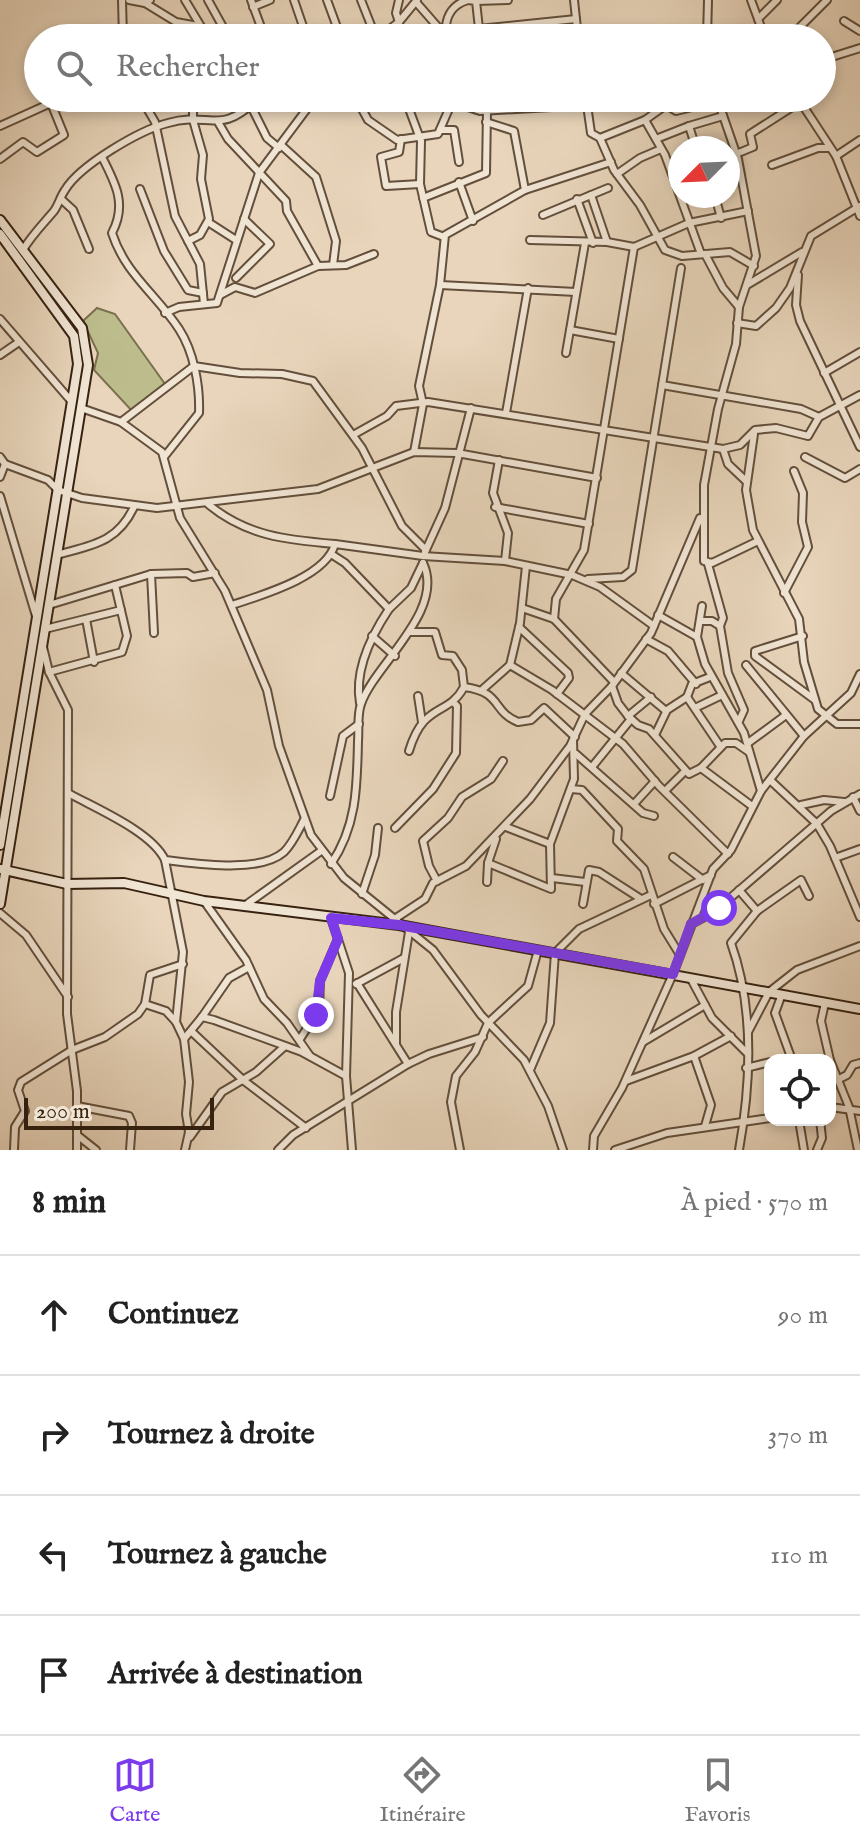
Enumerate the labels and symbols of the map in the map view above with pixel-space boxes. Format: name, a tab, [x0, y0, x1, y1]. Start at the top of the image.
north arrow	[668, 136, 740, 208]
route start	[701, 890, 737, 926]
route end	[298, 997, 334, 1033]
scale bar	[24, 1094, 214, 1130]

